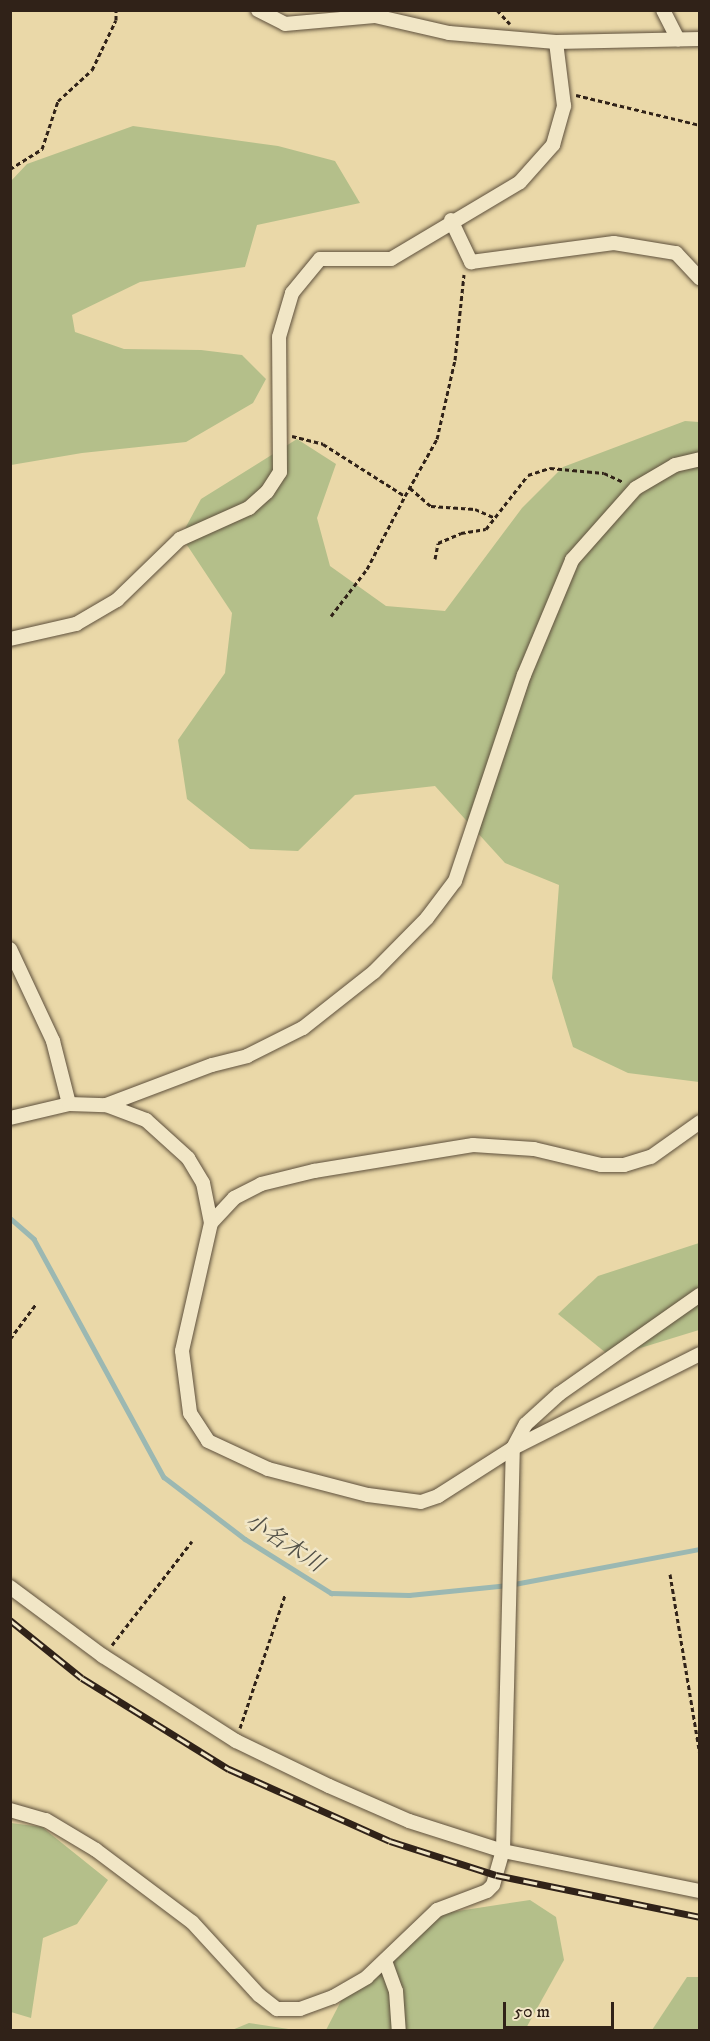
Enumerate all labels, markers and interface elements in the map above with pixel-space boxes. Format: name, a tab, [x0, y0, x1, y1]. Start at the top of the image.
water label: 小名木川	[240, 1508, 328, 1578]
scale bar	[506, 1990, 617, 2028]
text: 50 m	[514, 2001, 550, 2023]

